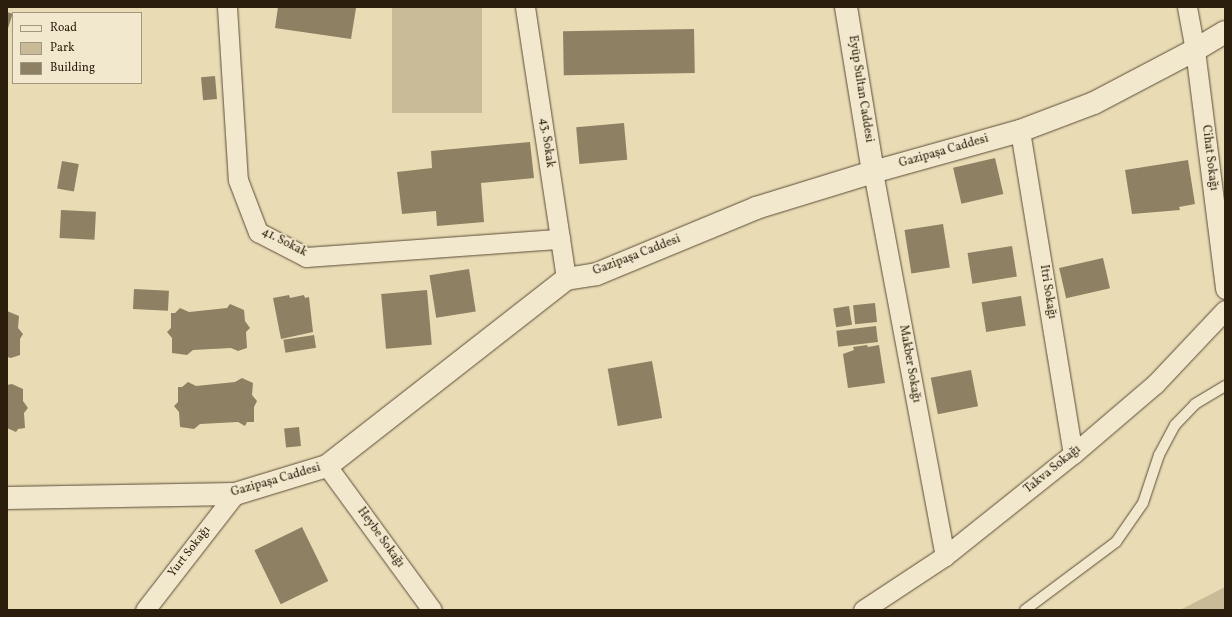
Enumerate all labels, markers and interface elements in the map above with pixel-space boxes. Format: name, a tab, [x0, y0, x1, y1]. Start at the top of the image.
legend	[12, 12, 142, 84]
text: Road	[50, 20, 77, 36]
street label: Eyüp Sultan Caddesi	[844, 34, 876, 144]
text: Park	[50, 40, 75, 56]
text: Building	[50, 60, 95, 76]
street label: 43. Sokak	[535, 117, 557, 169]
street label: Cihat Sokağı	[1198, 124, 1220, 192]
street label: Gazipaşa Caddesi	[898, 132, 990, 172]
street label: 41. Sokak	[259, 225, 309, 261]
street label: Gazipaşa Caddesi	[591, 233, 683, 279]
street label: Itri Sokağı	[1036, 264, 1058, 320]
street label: Makber Sokağı	[895, 324, 923, 404]
street label: Takva Sokağı	[1022, 443, 1084, 497]
street label: Gazipaşa Caddesi	[230, 461, 322, 501]
street label: Heybe Sokağı	[353, 505, 407, 571]
street label: Yurt Sokağı	[166, 524, 214, 580]

